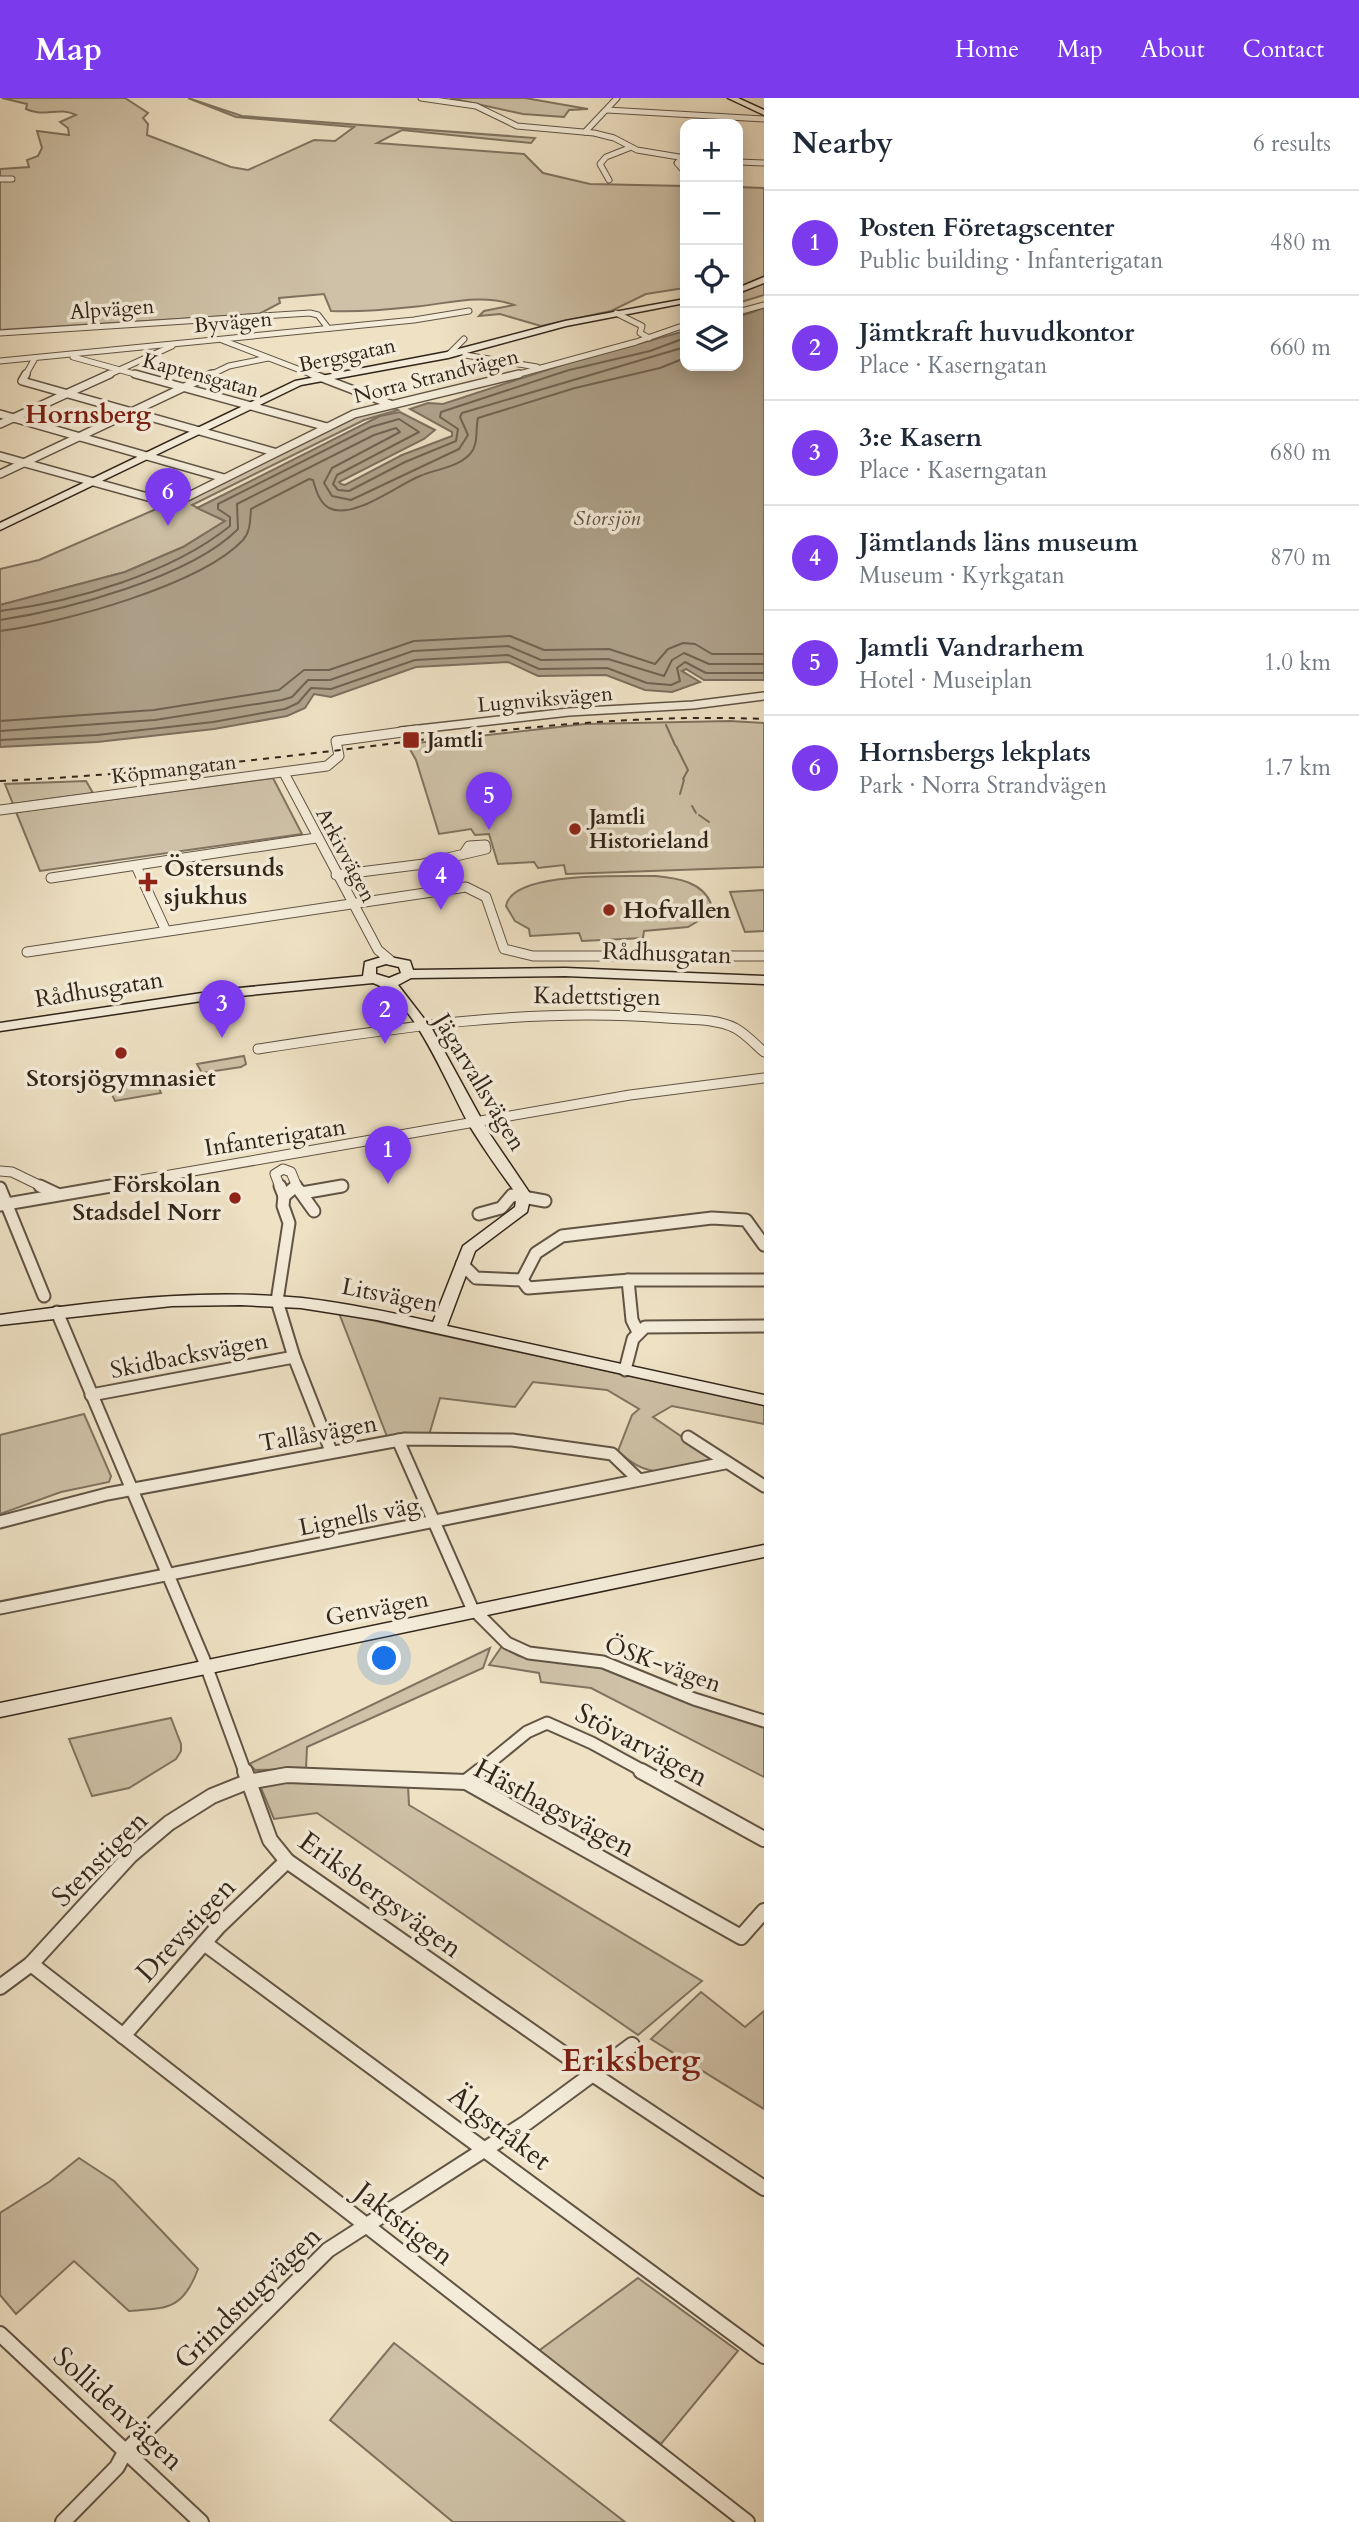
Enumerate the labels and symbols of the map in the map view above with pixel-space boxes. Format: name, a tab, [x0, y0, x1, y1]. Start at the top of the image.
street label: Alpvägen	[69, 292, 155, 327]
street label: Byvägen	[193, 305, 273, 340]
street label: Bergsgatan	[296, 331, 398, 380]
street label: Norra Strandvägen	[350, 342, 522, 411]
street label: Kaptensgatan	[139, 346, 262, 405]
district label: Hornsberg	[25, 397, 152, 432]
pin: 6	[145, 468, 191, 526]
water label: Storsjön	[573, 504, 641, 533]
street label: Lugnviksvägen	[476, 679, 614, 720]
place label: Jamtli	[424, 726, 484, 755]
marker: Jamtli	[401, 730, 421, 750]
street label: Köpmangatan	[110, 747, 238, 792]
pin: 5	[466, 772, 512, 830]
street label: Arkivvägen	[308, 803, 383, 908]
place label: Jamtli Historieland	[586, 803, 709, 856]
marker: Jamtli Historieland	[567, 821, 583, 837]
place label: Östersunds sjukhus	[164, 852, 284, 913]
pin: 4	[418, 852, 464, 910]
marker: Östersunds sjukhus	[138, 872, 158, 892]
place label: Hofvallen	[623, 894, 732, 927]
marker: Hofvallen	[601, 902, 617, 918]
street label: Rådhusgatan	[602, 935, 733, 972]
street label: Rådhusgatan	[33, 963, 166, 1016]
street label: Kadettstigen	[533, 979, 661, 1014]
pin: 3	[199, 980, 245, 1038]
pin: 2	[362, 986, 408, 1044]
street label: Jägarvallsvägen	[424, 1005, 534, 1157]
marker: Storsjögymnasiet	[113, 1045, 129, 1061]
place label: Storsjögymnasiet	[26, 1062, 216, 1095]
street label: Infanterigatan	[202, 1110, 348, 1165]
pin: 1	[365, 1126, 411, 1184]
place label: Förskolan Stadsdel Norr	[72, 1168, 222, 1229]
marker: Förskolan Stadsdel Norr	[227, 1190, 243, 1206]
street label: Litsvägen	[339, 1270, 441, 1321]
street label: Skidbacksvägen	[107, 1324, 271, 1387]
street label: Tallåsvägen	[256, 1407, 380, 1460]
street label: Lignells väg	[296, 1489, 423, 1544]
street label: Genvägen	[323, 1582, 432, 1635]
street label: ÖSK-vägen	[600, 1628, 726, 1701]
your location	[367, 1641, 401, 1675]
street label: Stövarvägen	[568, 1694, 715, 1796]
street label: Hästhagsvägen	[467, 1749, 642, 1866]
street label: Stenstigen	[43, 1802, 156, 1915]
street label: Eriksbergsvägen	[291, 1823, 470, 1967]
street label: Drevstigen	[127, 1869, 244, 1990]
district label: Eriksberg	[562, 2039, 700, 2083]
street label: Älgstråket	[440, 2077, 559, 2179]
street label: Jaktstigen	[344, 2171, 462, 2274]
street label: Grindstugvägen	[166, 2218, 330, 2378]
street label: Sollidenvägen	[45, 2338, 192, 2479]

